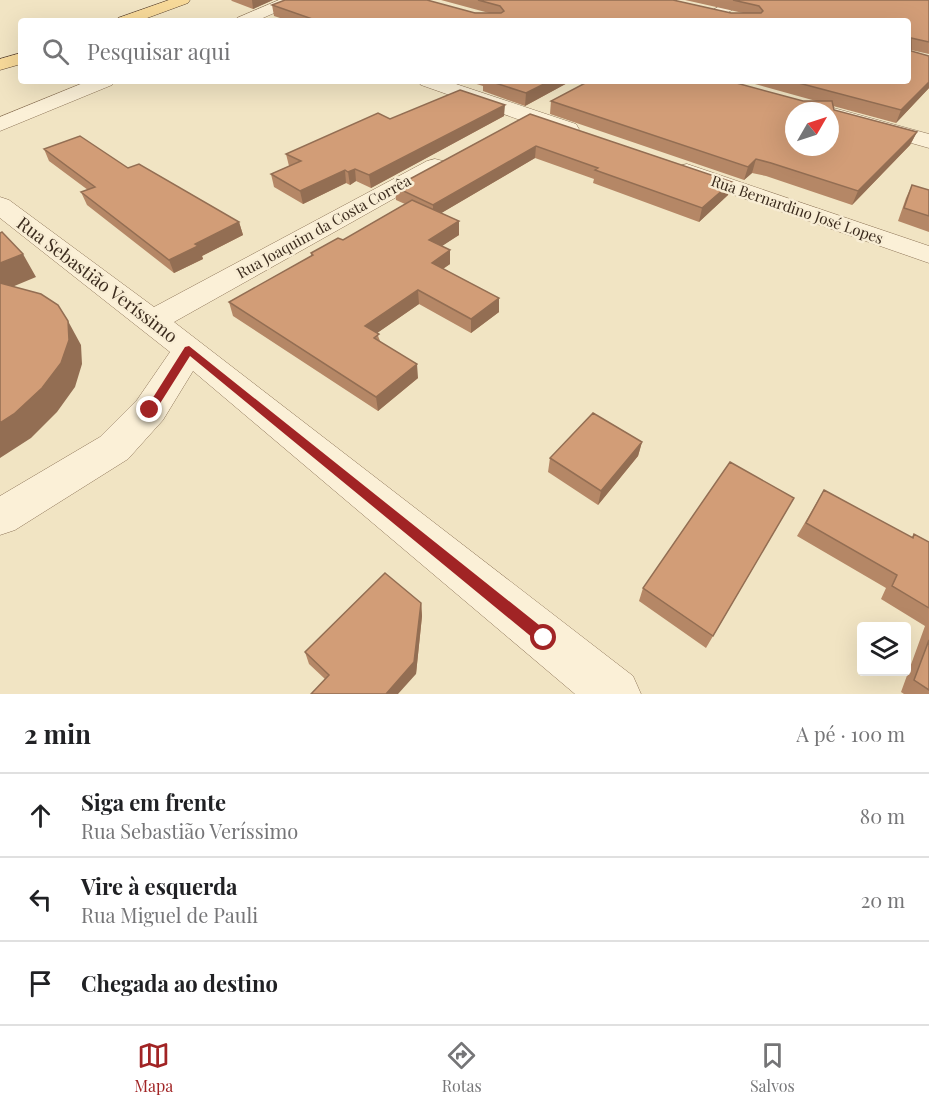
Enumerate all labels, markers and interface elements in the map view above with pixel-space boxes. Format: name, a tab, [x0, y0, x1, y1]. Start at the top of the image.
search box	[18, 18, 911, 84]
icon: search	[39, 35, 72, 68]
text: Pesquisar aqui	[87, 36, 230, 66]
north arrow	[785, 102, 839, 156]
street label: Rua Joaquim da Costa Corrêa	[233, 170, 415, 282]
street label: Rua Bernardino José Lopes	[709, 170, 886, 248]
street label: Rua Sebastião Veríssimo	[12, 211, 183, 348]
route end	[136, 396, 162, 422]
map controls	[857, 622, 911, 676]
button: layers	[857, 622, 911, 676]
route start	[530, 624, 556, 650]
text: 2 min	[24, 716, 91, 751]
text: A pé · 100 m	[796, 720, 905, 747]
text: Siga em frente	[81, 787, 226, 817]
icon: ahead	[24, 799, 57, 832]
text: 80 m	[860, 802, 905, 829]
text: Rua Sebastião Veríssimo	[81, 817, 298, 844]
text: Vire à esquerda	[81, 871, 238, 901]
icon: left	[24, 883, 57, 916]
text: 20 m	[861, 886, 905, 913]
text: Rua Miguel de Pauli	[81, 901, 258, 928]
icon: arrive	[24, 967, 57, 1000]
text: Chegada ao destino	[81, 968, 278, 998]
tab: Mapa	[134, 1039, 173, 1096]
tab: Rotas	[442, 1039, 482, 1096]
tab: Salvos	[750, 1039, 795, 1096]

